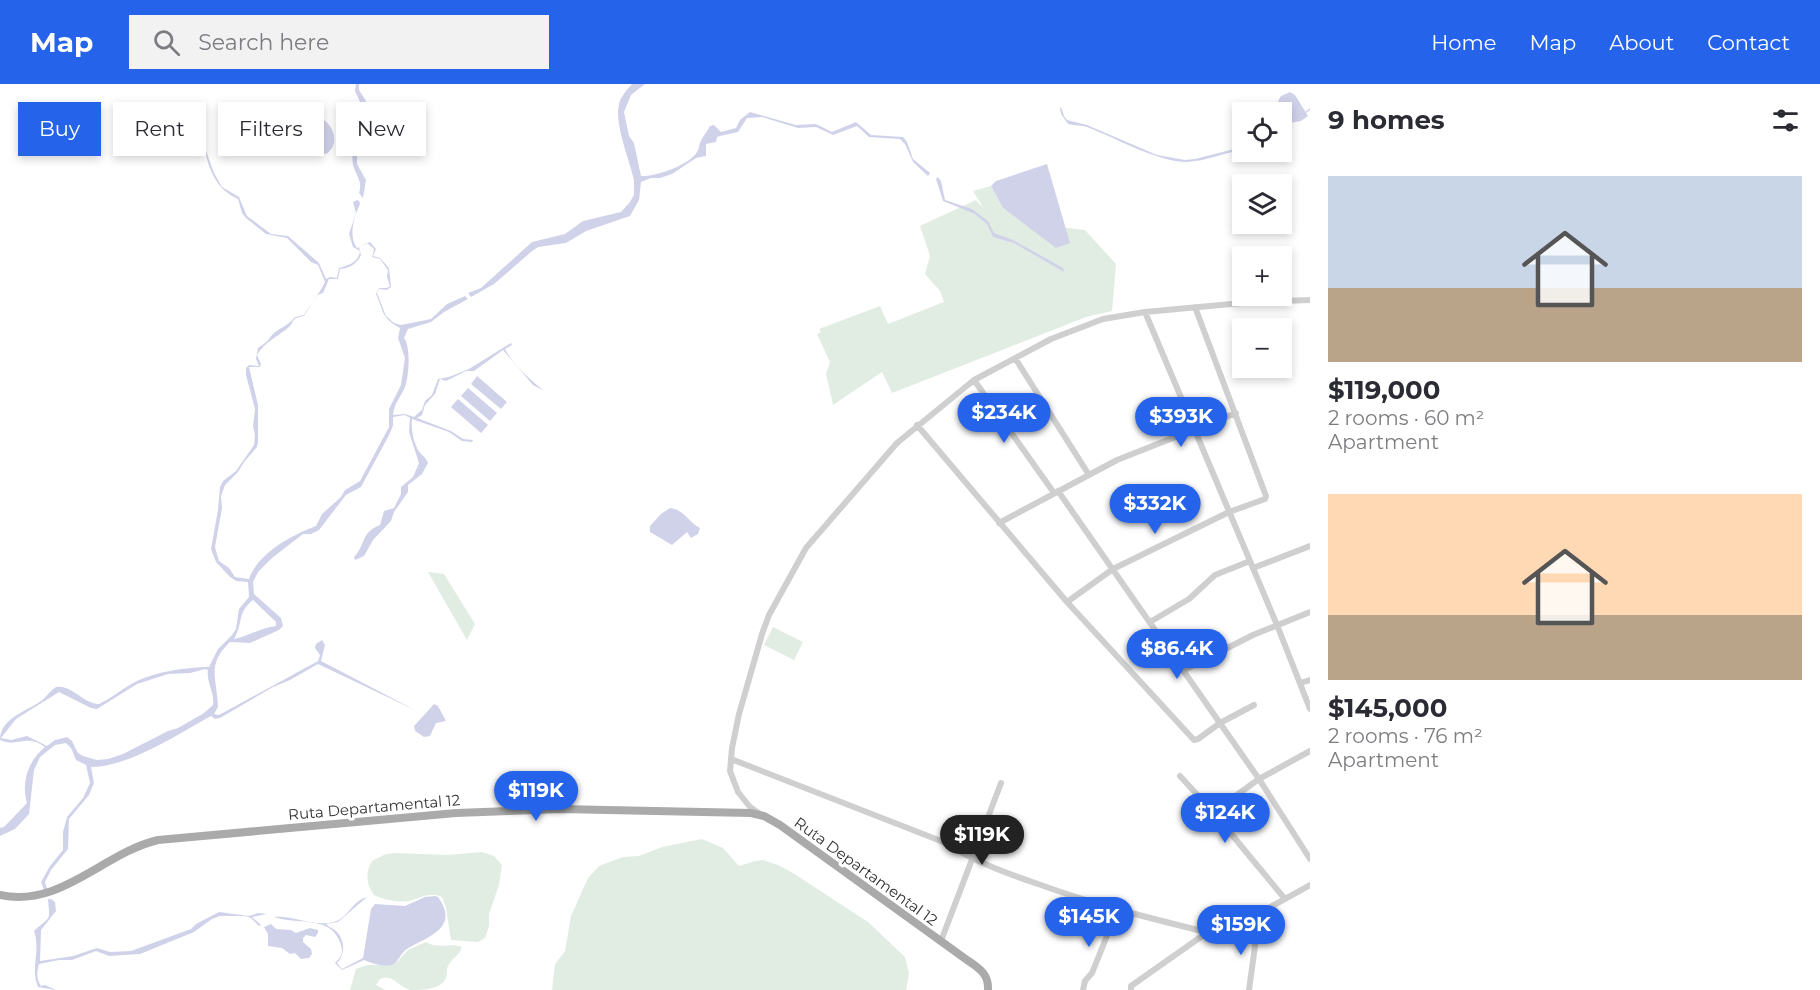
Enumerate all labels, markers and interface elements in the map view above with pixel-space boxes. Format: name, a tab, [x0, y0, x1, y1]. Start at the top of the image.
search box	[129, 15, 549, 69]
text: Map	[30, 25, 93, 59]
icon: search	[150, 26, 183, 59]
text: Search here	[198, 29, 329, 56]
text: Home	[1431, 30, 1496, 55]
text: Map	[1529, 30, 1576, 55]
text: About	[1609, 30, 1674, 55]
text: Contact	[1707, 30, 1790, 55]
chip: Buy	[18, 102, 101, 156]
chip: Rent	[113, 102, 206, 156]
chip: Filters	[218, 102, 324, 156]
chip: New	[336, 102, 426, 156]
map controls	[1232, 102, 1292, 378]
button: locate	[1232, 102, 1292, 162]
text: 9 homes	[1328, 104, 1445, 136]
icon: filters	[1769, 104, 1802, 137]
button: layers	[1232, 174, 1292, 234]
icon: home	[1511, 215, 1619, 323]
button: +	[1232, 246, 1292, 306]
button: −	[1232, 318, 1292, 378]
text: $119,000	[1328, 374, 1440, 406]
pin: $234K	[962, 393, 1046, 444]
pin: $393K	[1139, 397, 1223, 448]
text: $234K	[972, 400, 1036, 424]
text: $393K	[1149, 404, 1213, 428]
text: 2 rooms · 60 m²	[1328, 406, 1484, 430]
text: Apartment	[1328, 430, 1439, 454]
pin: $332K	[1113, 484, 1197, 535]
text: $332K	[1124, 491, 1186, 515]
icon: home	[1511, 533, 1619, 641]
pin: $86.4K	[1128, 629, 1226, 680]
text: $86.4K	[1141, 636, 1213, 660]
text: $145,000	[1328, 692, 1447, 724]
text: 2 rooms · 76 m²	[1328, 724, 1483, 748]
text: Apartment	[1328, 748, 1439, 772]
pin: $119K	[494, 771, 578, 822]
text: $119K	[508, 778, 564, 802]
street label: Ruta Departamental 12	[287, 790, 461, 824]
pin: $124K	[1183, 793, 1267, 844]
text: $124K	[1195, 800, 1255, 824]
street label: Ruta Departamental 12	[791, 813, 941, 929]
pin: $119K	[940, 815, 1024, 866]
text: $119K	[954, 822, 1010, 846]
pin: $145K	[1047, 897, 1131, 948]
text: $145K	[1059, 904, 1119, 928]
pin: $159K	[1199, 905, 1283, 956]
text: $159K	[1211, 912, 1271, 936]

